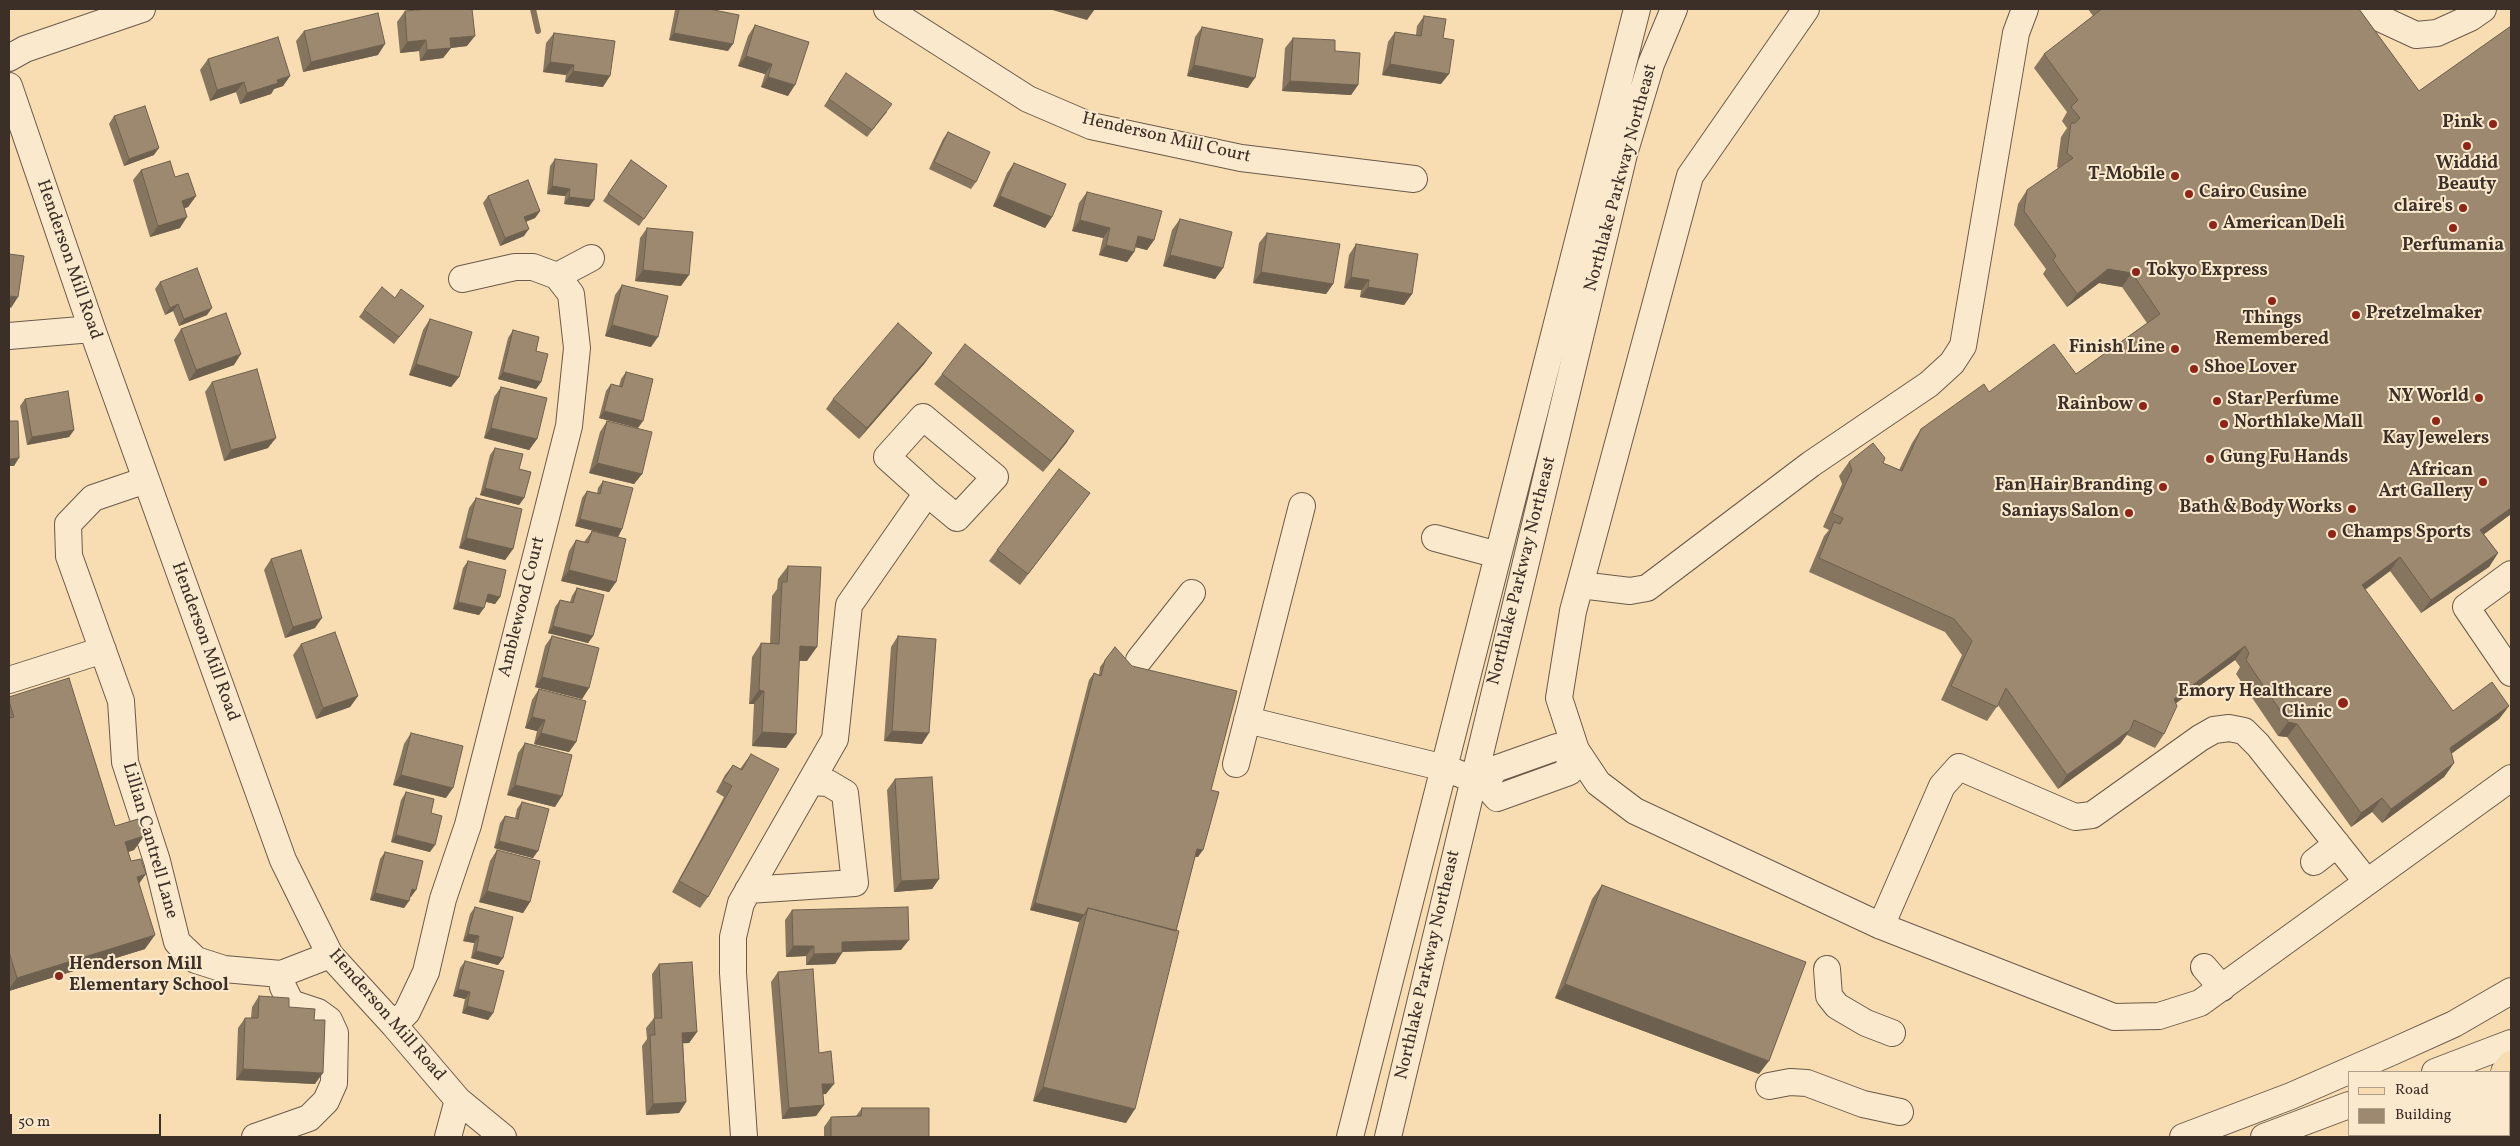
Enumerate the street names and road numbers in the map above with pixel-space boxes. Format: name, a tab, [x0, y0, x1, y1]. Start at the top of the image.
street label: Northlake Parkway Northeast	[1581, 62, 1663, 294]
street label: Henderson Mill Court	[1079, 109, 1253, 169]
street label: Henderson Mill Road	[30, 177, 106, 343]
street label: Northlake Parkway Northeast	[1484, 454, 1562, 688]
street label: Amblewood Court	[495, 535, 551, 679]
street label: Henderson Mill Road	[165, 559, 243, 725]
street label: Lillian Cantrell Lane	[116, 760, 182, 922]
street label: Northlake Parkway Northeast	[1392, 848, 1466, 1082]
street label: Henderson Mill Road	[323, 946, 449, 1086]

